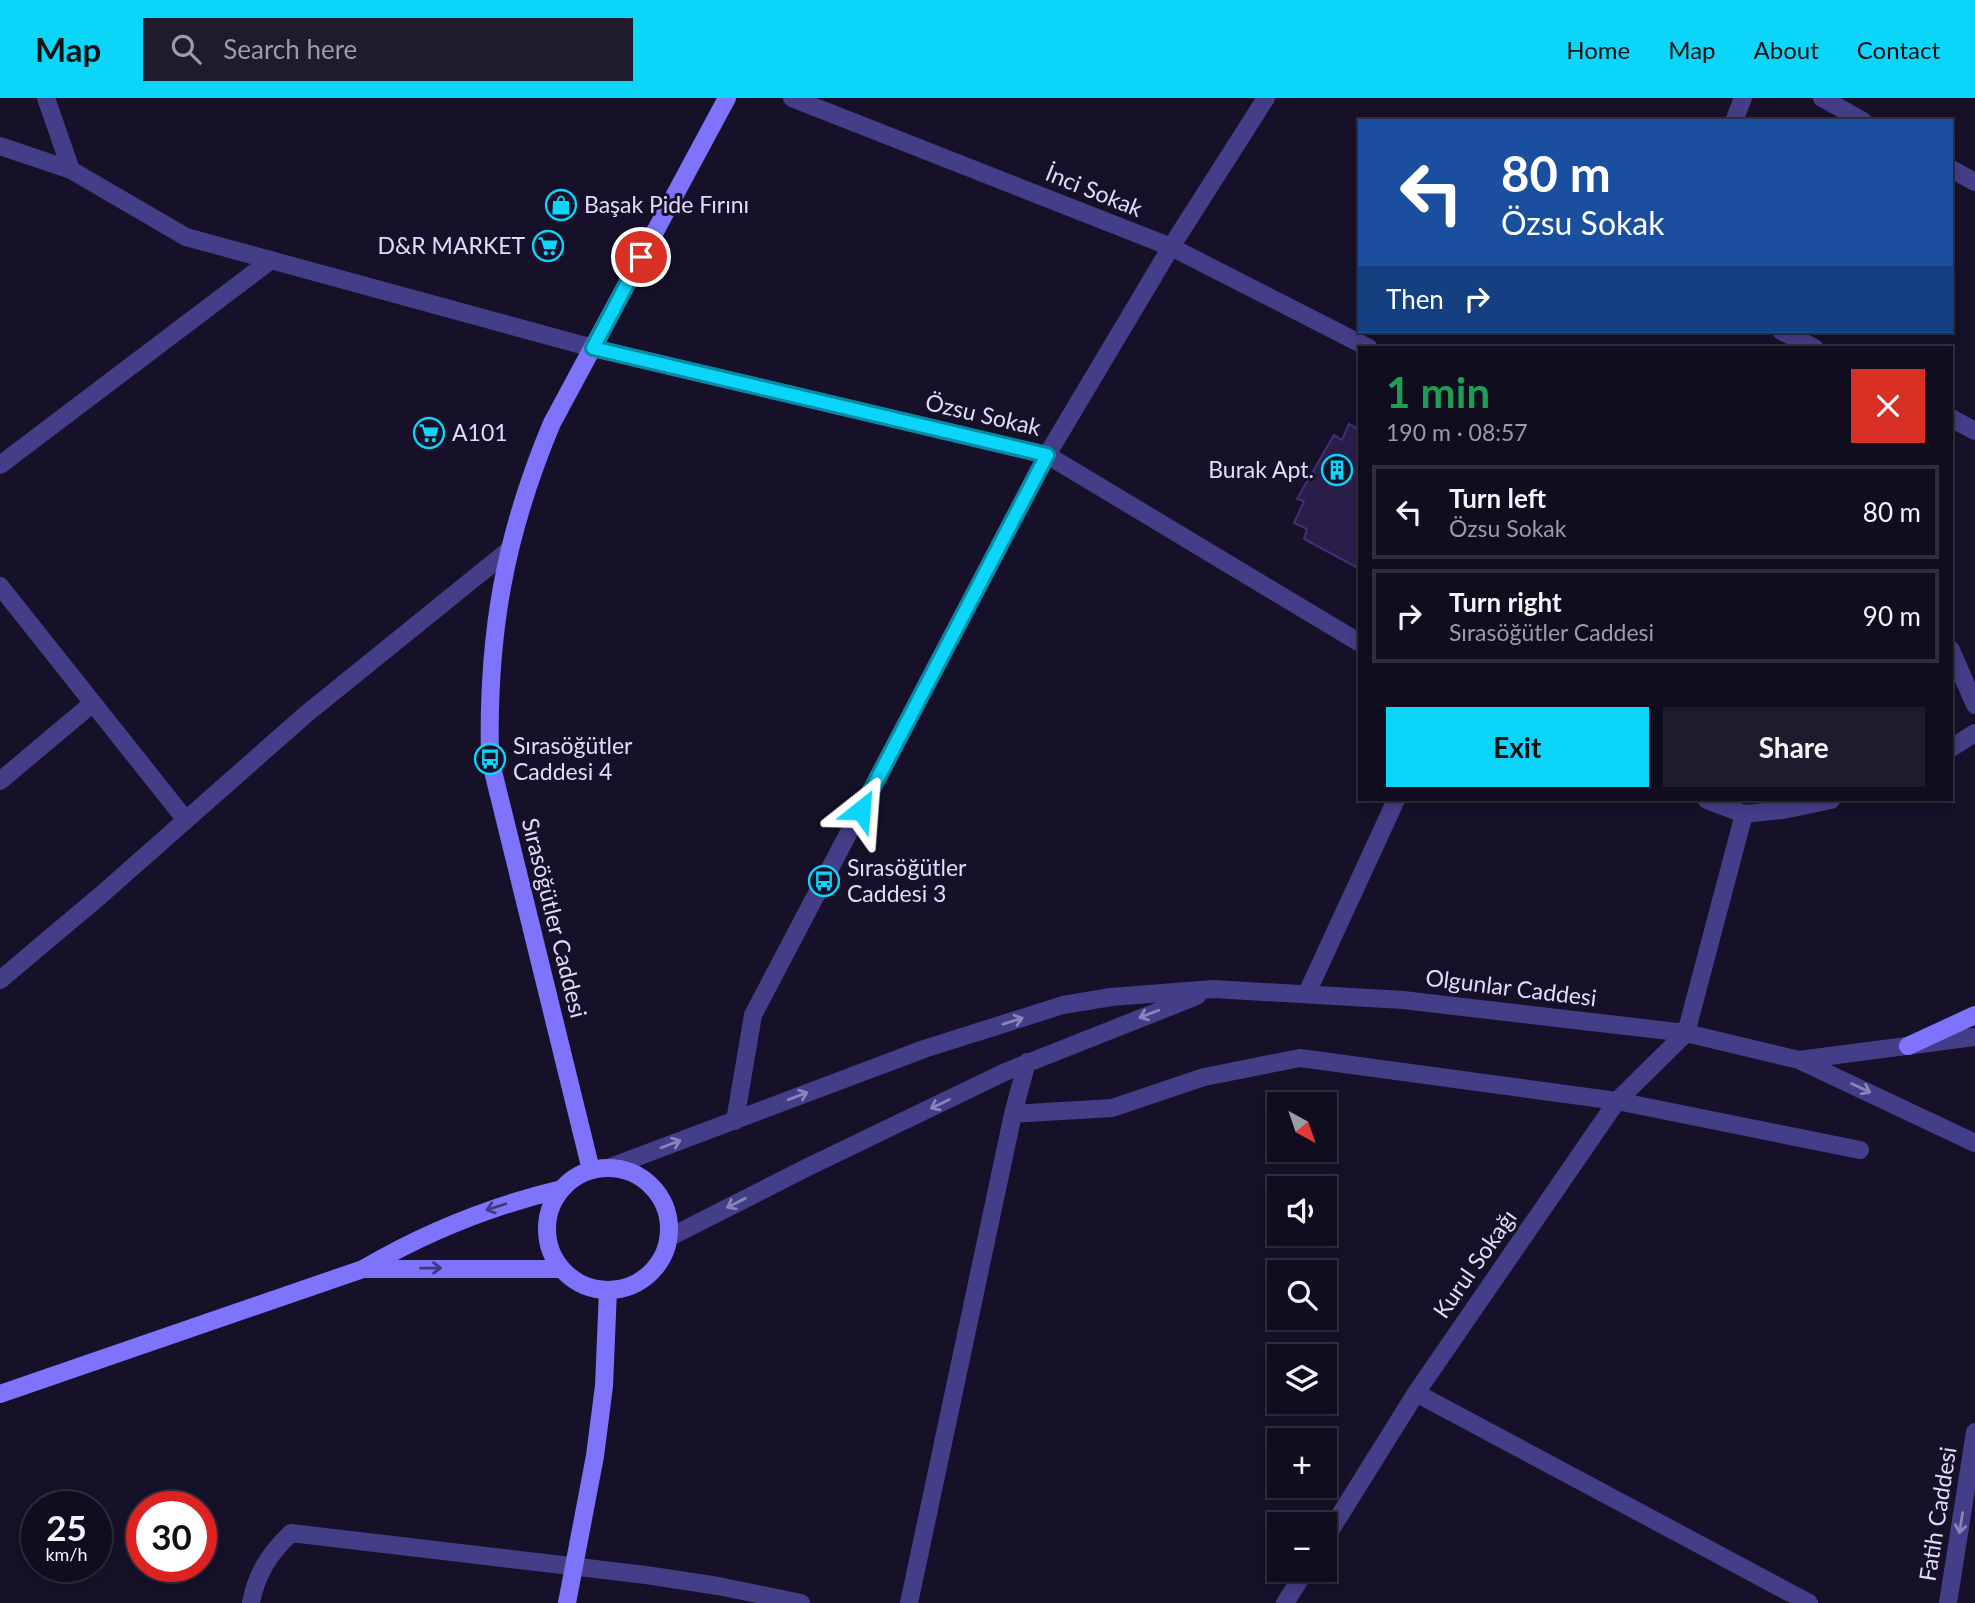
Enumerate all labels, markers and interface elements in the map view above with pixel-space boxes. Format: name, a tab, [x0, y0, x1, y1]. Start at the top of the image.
search box	[143, 18, 633, 81]
text: Map	[35, 29, 101, 69]
icon: search	[167, 30, 205, 68]
text: Search here	[223, 33, 357, 65]
text: Home	[1566, 35, 1630, 64]
text: Map	[1668, 35, 1716, 64]
text: About	[1754, 35, 1819, 64]
text: Contact	[1857, 35, 1940, 64]
text: 80 m	[1501, 144, 1611, 202]
icon: left	[1386, 147, 1477, 238]
street label: İnci Sokak	[1042, 158, 1147, 222]
shop icon: Başak Pide Fırını	[544, 188, 578, 222]
place label: Başak Pide Fırını	[584, 190, 749, 218]
text: Özsu Sokak	[1501, 203, 1664, 242]
pin	[611, 227, 671, 287]
supermarket icon: D&R MARKET	[531, 229, 565, 263]
place label: D&R MARKET	[377, 231, 525, 259]
icon: arrive	[622, 238, 660, 276]
icon: right	[1458, 280, 1496, 318]
text: Then	[1386, 283, 1444, 315]
text: 1 min	[1386, 367, 1490, 417]
button: close	[1851, 369, 1925, 443]
street label: Özsu Sokak	[923, 387, 1044, 441]
supermarket icon: A101	[412, 416, 446, 450]
place label: A101	[452, 418, 508, 446]
text: 190 m · 08:57	[1386, 418, 1528, 446]
building icon: Burak Apt.	[1320, 453, 1354, 487]
place label: Burak Apt.	[1208, 455, 1314, 483]
text: Turn left	[1449, 482, 1546, 514]
icon: left	[1390, 493, 1428, 531]
text: 80 m	[1863, 496, 1921, 528]
text: Özsu Sokak	[1449, 514, 1566, 542]
text: Turn right	[1449, 586, 1562, 618]
icon: right	[1390, 597, 1428, 635]
text: 90 m	[1863, 600, 1921, 632]
text: Sırasöğütler Caddesi	[1449, 618, 1654, 646]
button: Exit	[1386, 707, 1649, 787]
button: Share	[1663, 707, 1925, 787]
place label: Sırasöğütler Caddesi 4	[513, 731, 633, 785]
bus stop icon: Sırasöğütler Caddesi 4	[473, 742, 507, 776]
position arrow	[824, 773, 898, 847]
street label: Sırasöğütler Caddesi	[517, 815, 593, 1021]
place label: Sırasöğütler Caddesi 3	[847, 853, 967, 907]
bus stop icon: Sırasöğütler Caddesi 3	[807, 864, 841, 898]
street label: Olgunlar Caddesi	[1424, 963, 1598, 1011]
one-way arrow	[1139, 1009, 1161, 1022]
one-way arrow	[1002, 1014, 1024, 1027]
one-way arrow	[1850, 1082, 1871, 1095]
one-way arrow	[787, 1089, 809, 1102]
north arrow	[1267, 1092, 1337, 1162]
map controls	[1267, 1092, 1337, 1582]
one-way arrow	[930, 1097, 951, 1111]
one-way arrow	[660, 1137, 682, 1150]
button: sound	[1267, 1176, 1337, 1246]
one-way arrow	[726, 1197, 747, 1211]
one-way arrow	[485, 1201, 507, 1214]
street label: Kurul Sokağı	[1427, 1204, 1522, 1323]
button: search	[1267, 1260, 1337, 1330]
one-way arrow	[419, 1262, 442, 1275]
button: layers	[1267, 1344, 1337, 1414]
button: +	[1267, 1428, 1337, 1498]
street label: Fatih Caddesi	[1913, 1445, 1961, 1583]
speed limit sign: 30	[126, 1491, 217, 1582]
text: 25	[46, 1506, 87, 1548]
one-way arrow	[1954, 1511, 1967, 1534]
button: −	[1267, 1512, 1337, 1582]
text: km/h	[45, 1543, 88, 1565]

